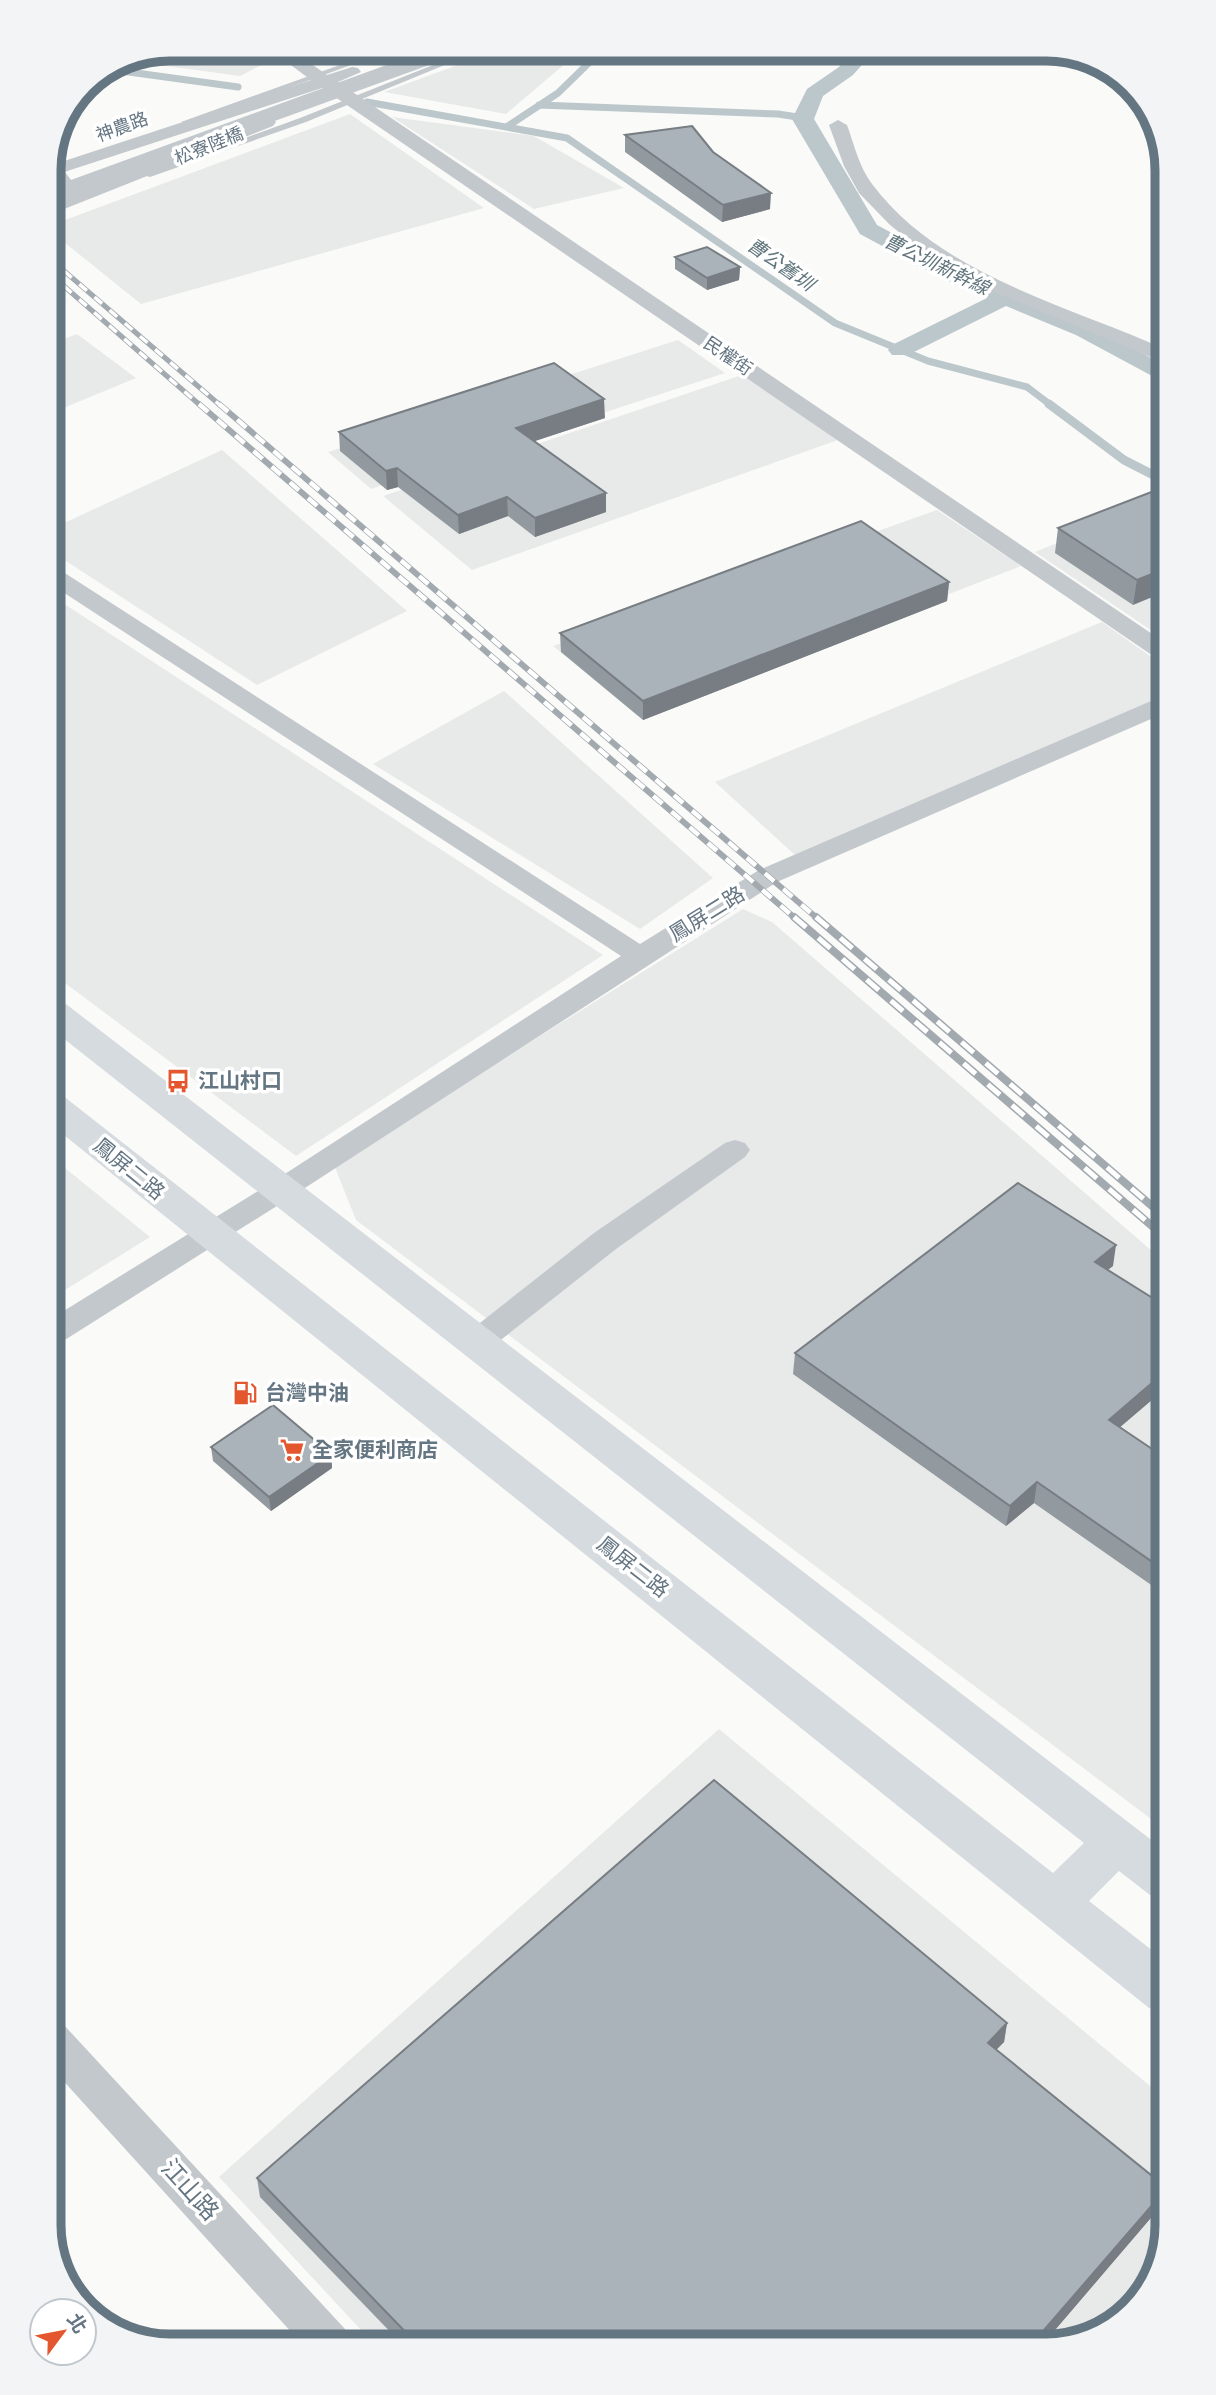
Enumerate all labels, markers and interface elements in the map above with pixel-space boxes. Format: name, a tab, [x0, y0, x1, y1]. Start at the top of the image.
street label: 神農路	[93, 106, 151, 147]
street label: 松寮陸橋	[171, 121, 246, 170]
water label: 曹公圳新幹線	[881, 228, 995, 301]
water label: 曹公舊圳	[743, 232, 821, 297]
street label: 民權街	[699, 331, 757, 380]
street label: 鳳屏二路	[664, 880, 750, 947]
bus stop icon: 江山村口	[164, 1067, 192, 1095]
place label: 江山村口	[198, 1067, 282, 1094]
street label: 鳳屏二路	[88, 1132, 170, 1206]
fuel station icon: 台灣中油	[231, 1379, 259, 1407]
place label: 台灣中油	[265, 1379, 349, 1406]
supermarket icon: 全家便利商店	[278, 1436, 306, 1464]
place label: 全家便利商店	[312, 1436, 438, 1463]
street label: 鳳屏二路	[592, 1530, 675, 1603]
street label: 江山路	[155, 2153, 226, 2227]
north arrow	[28, 2297, 98, 2367]
text: 北	[62, 2309, 93, 2337]

